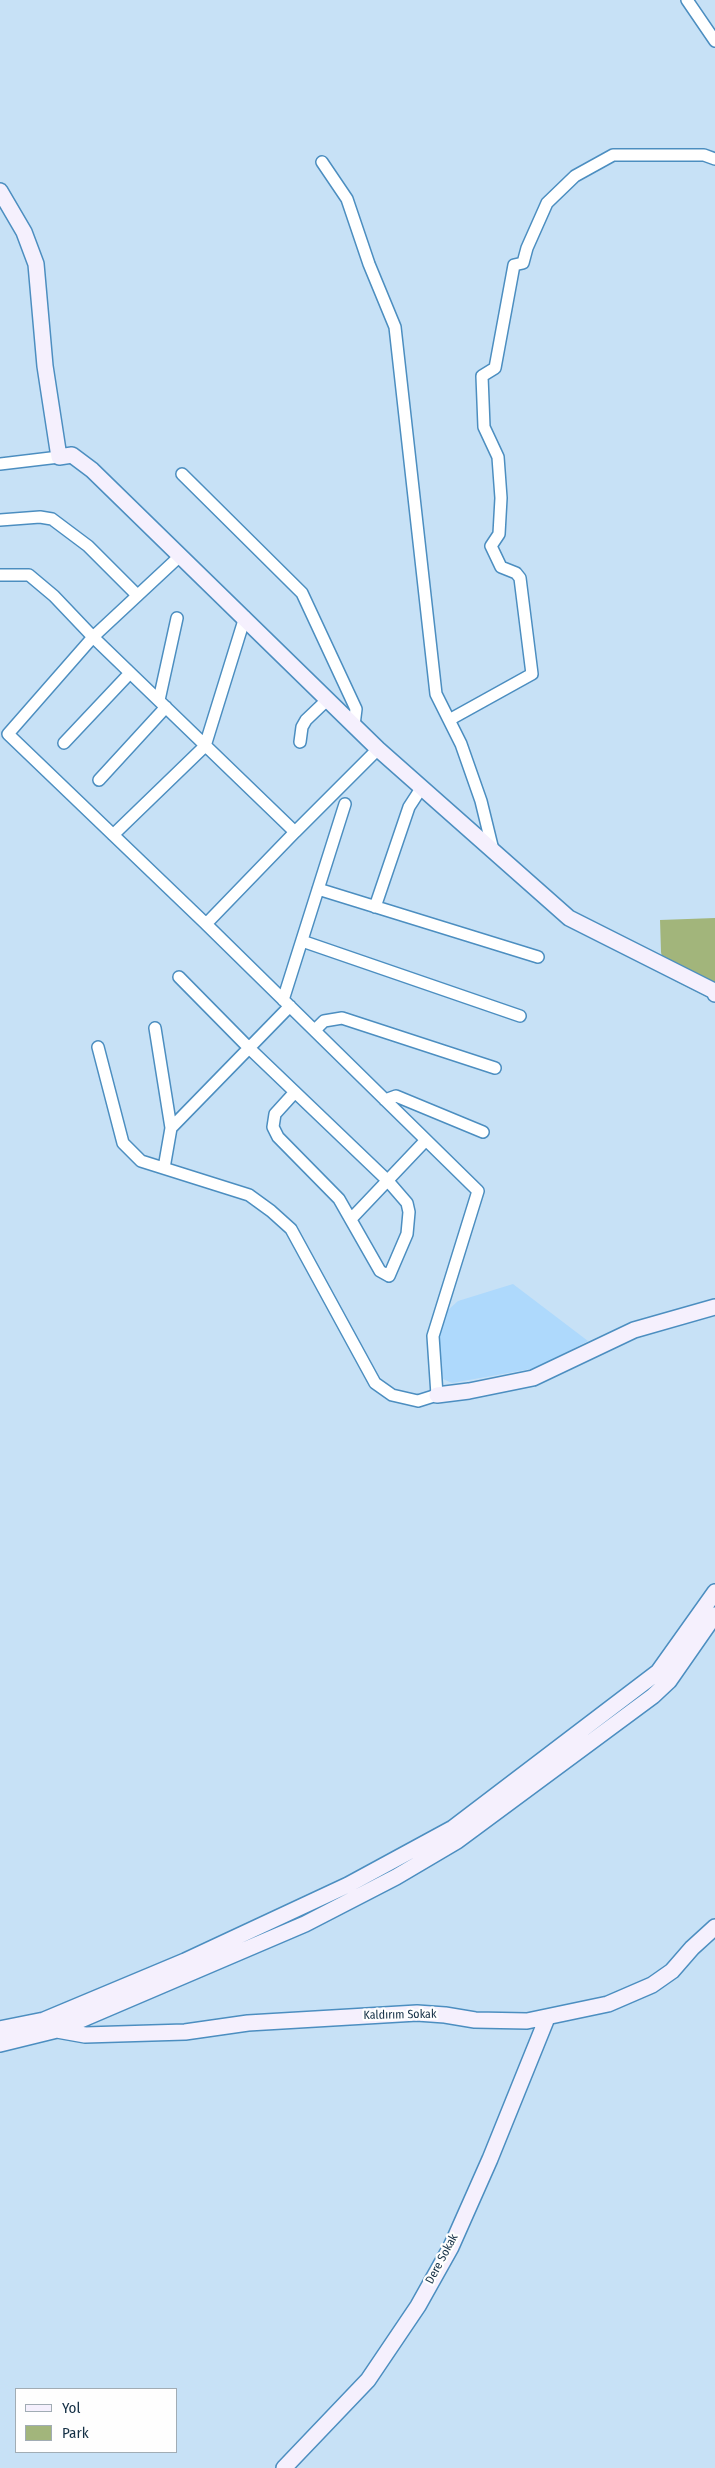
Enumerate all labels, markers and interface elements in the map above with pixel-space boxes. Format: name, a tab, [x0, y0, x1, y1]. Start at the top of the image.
street label: Kaldırım Sokak	[363, 2007, 437, 2023]
street label: Dere Sokak	[423, 2231, 461, 2287]
legend	[15, 2388, 178, 2453]
text: Yol	[62, 2399, 80, 2417]
text: Park	[62, 2424, 89, 2442]

